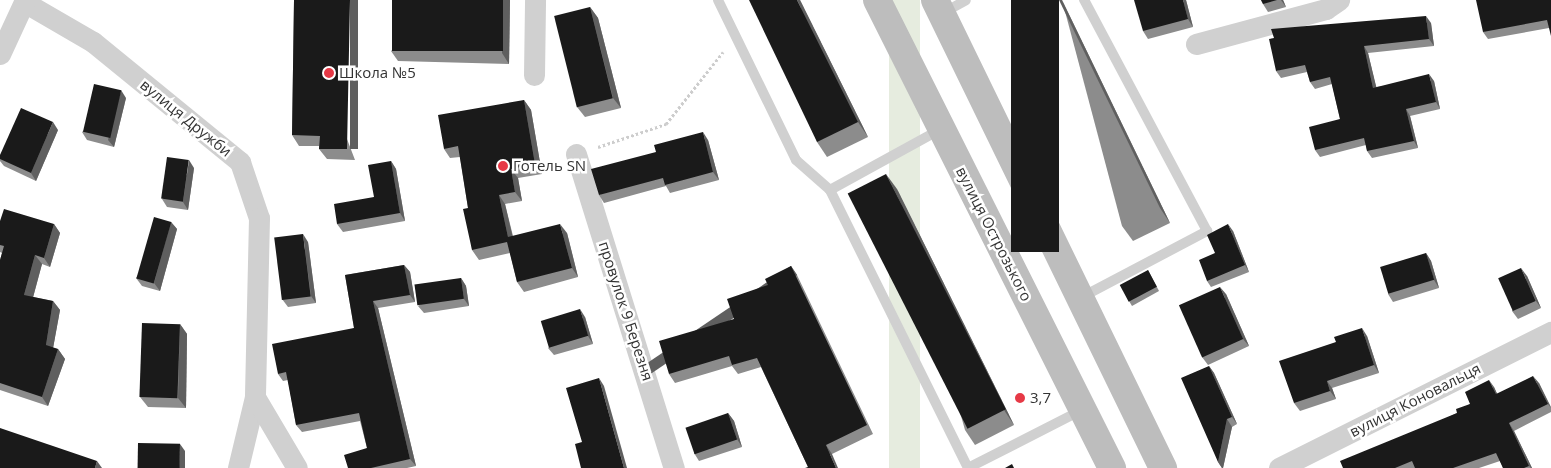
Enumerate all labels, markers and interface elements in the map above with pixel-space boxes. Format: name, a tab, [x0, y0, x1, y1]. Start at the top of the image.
place label: Школа №5	[339, 64, 416, 82]
marker: Школа №5	[323, 67, 335, 79]
street label: вулиця Дружби	[137, 76, 235, 160]
place label: Готель SN	[513, 157, 586, 175]
marker: Готель SN	[497, 160, 509, 172]
street label: вулиця Острозького	[952, 164, 1036, 304]
street label: провулок 9 Березня	[595, 239, 657, 383]
street label: вулиця Коновальця	[1346, 359, 1484, 441]
place label: 3,7	[1030, 389, 1051, 407]
marker: 3,7	[1014, 392, 1026, 404]

